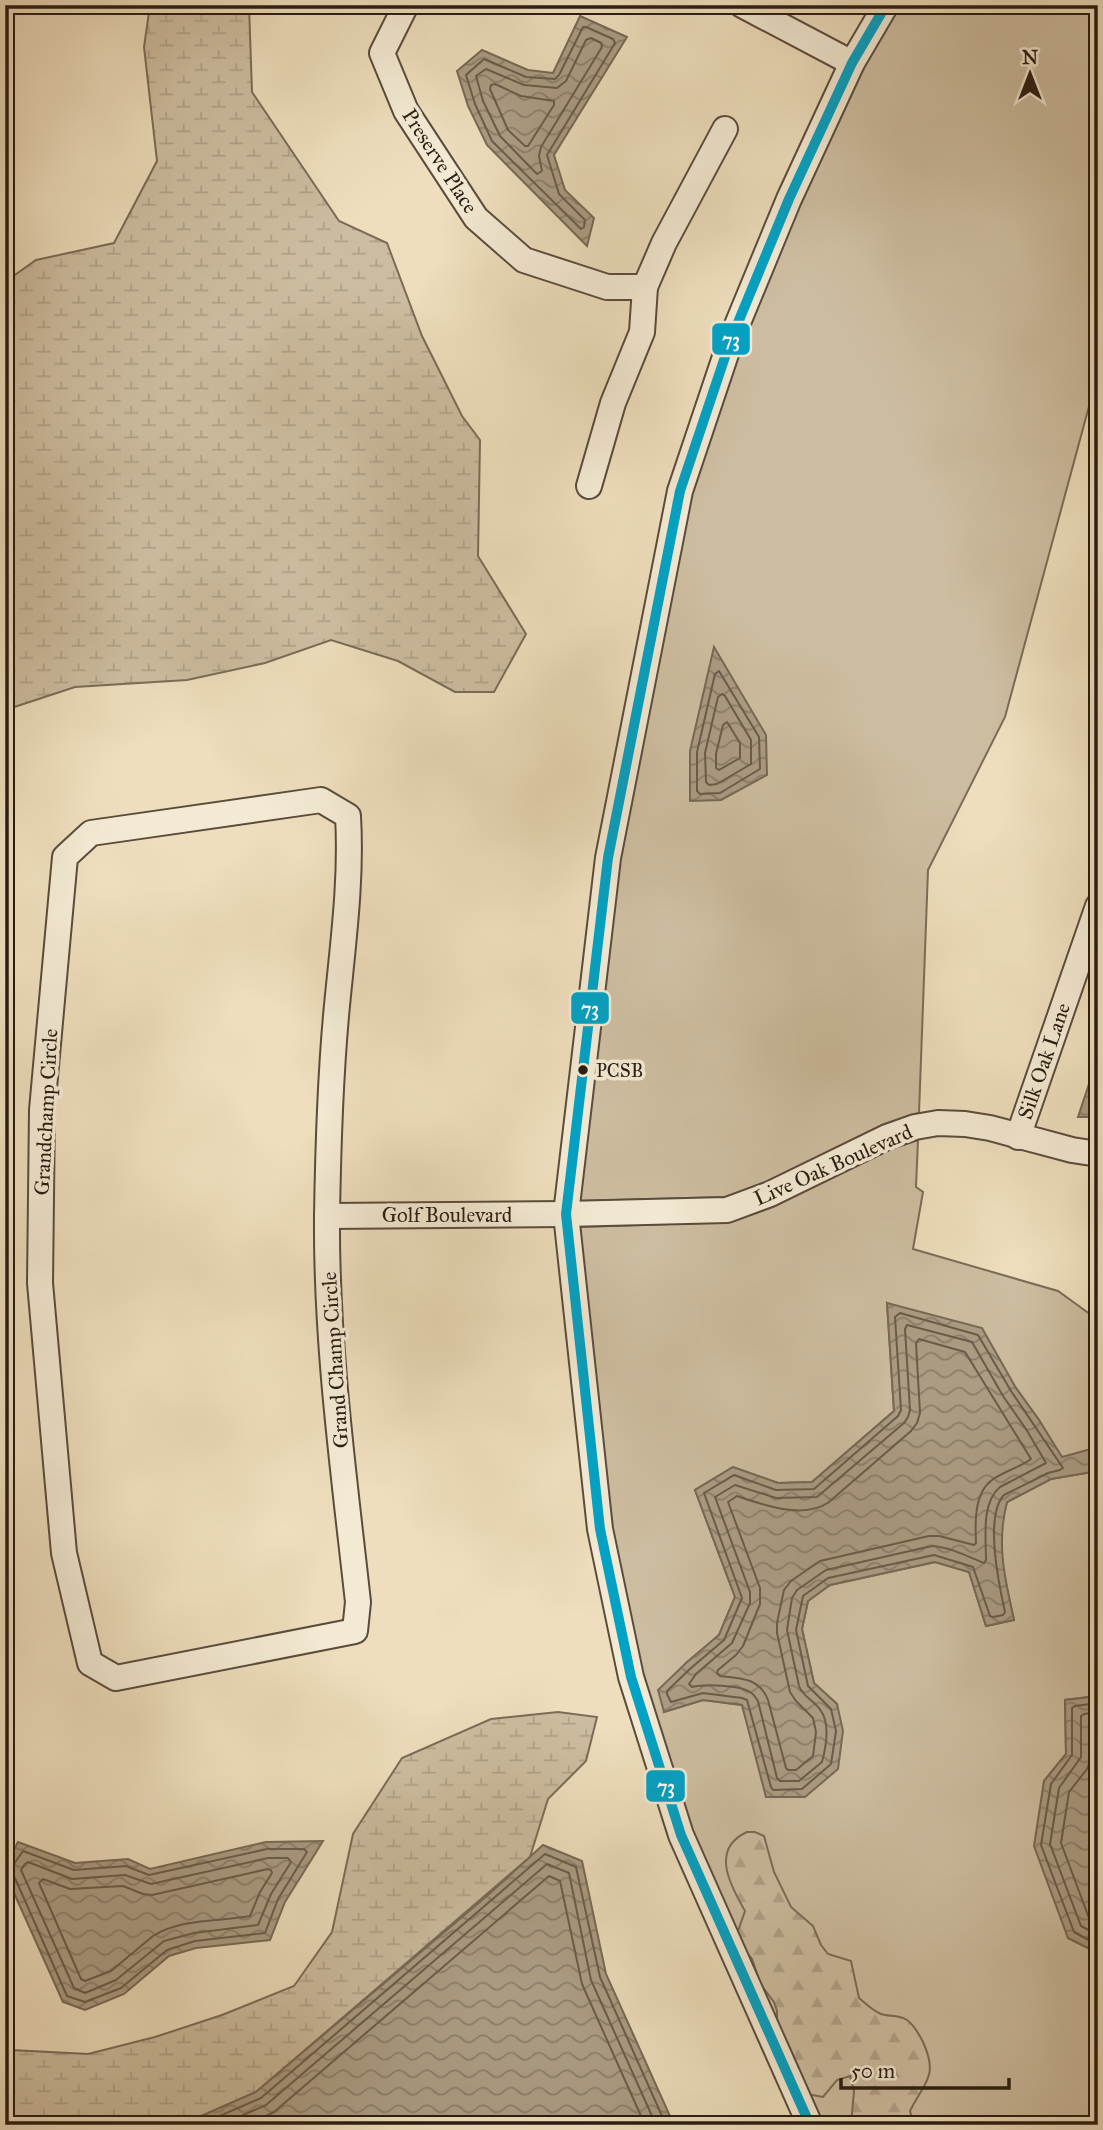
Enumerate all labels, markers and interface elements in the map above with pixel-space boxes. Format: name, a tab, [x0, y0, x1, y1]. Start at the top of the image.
north arrow	[995, 38, 1064, 108]
text: N	[1022, 46, 1038, 69]
street label: Preserve Place	[396, 104, 484, 219]
line badge: 73	[711, 322, 751, 356]
text: 73	[722, 328, 740, 352]
line badge: 73	[570, 991, 610, 1025]
text: 73	[581, 997, 599, 1021]
street label: Silk Oak Lane	[1012, 999, 1076, 1123]
street label: Grandchamp Circle	[29, 1028, 63, 1196]
place label: PCSB	[596, 1059, 643, 1082]
marker: PCSB	[576, 1063, 590, 1077]
street label: Live Oak Boulevard	[750, 1118, 917, 1212]
street label: Golf Boulevard	[382, 1202, 513, 1228]
street label: Grand Champ Circle	[316, 1270, 354, 1449]
line badge: 73	[645, 1769, 686, 1803]
text: 73	[657, 1775, 675, 1799]
scale bar	[841, 2046, 1009, 2090]
text: 50 m	[851, 2058, 896, 2084]

